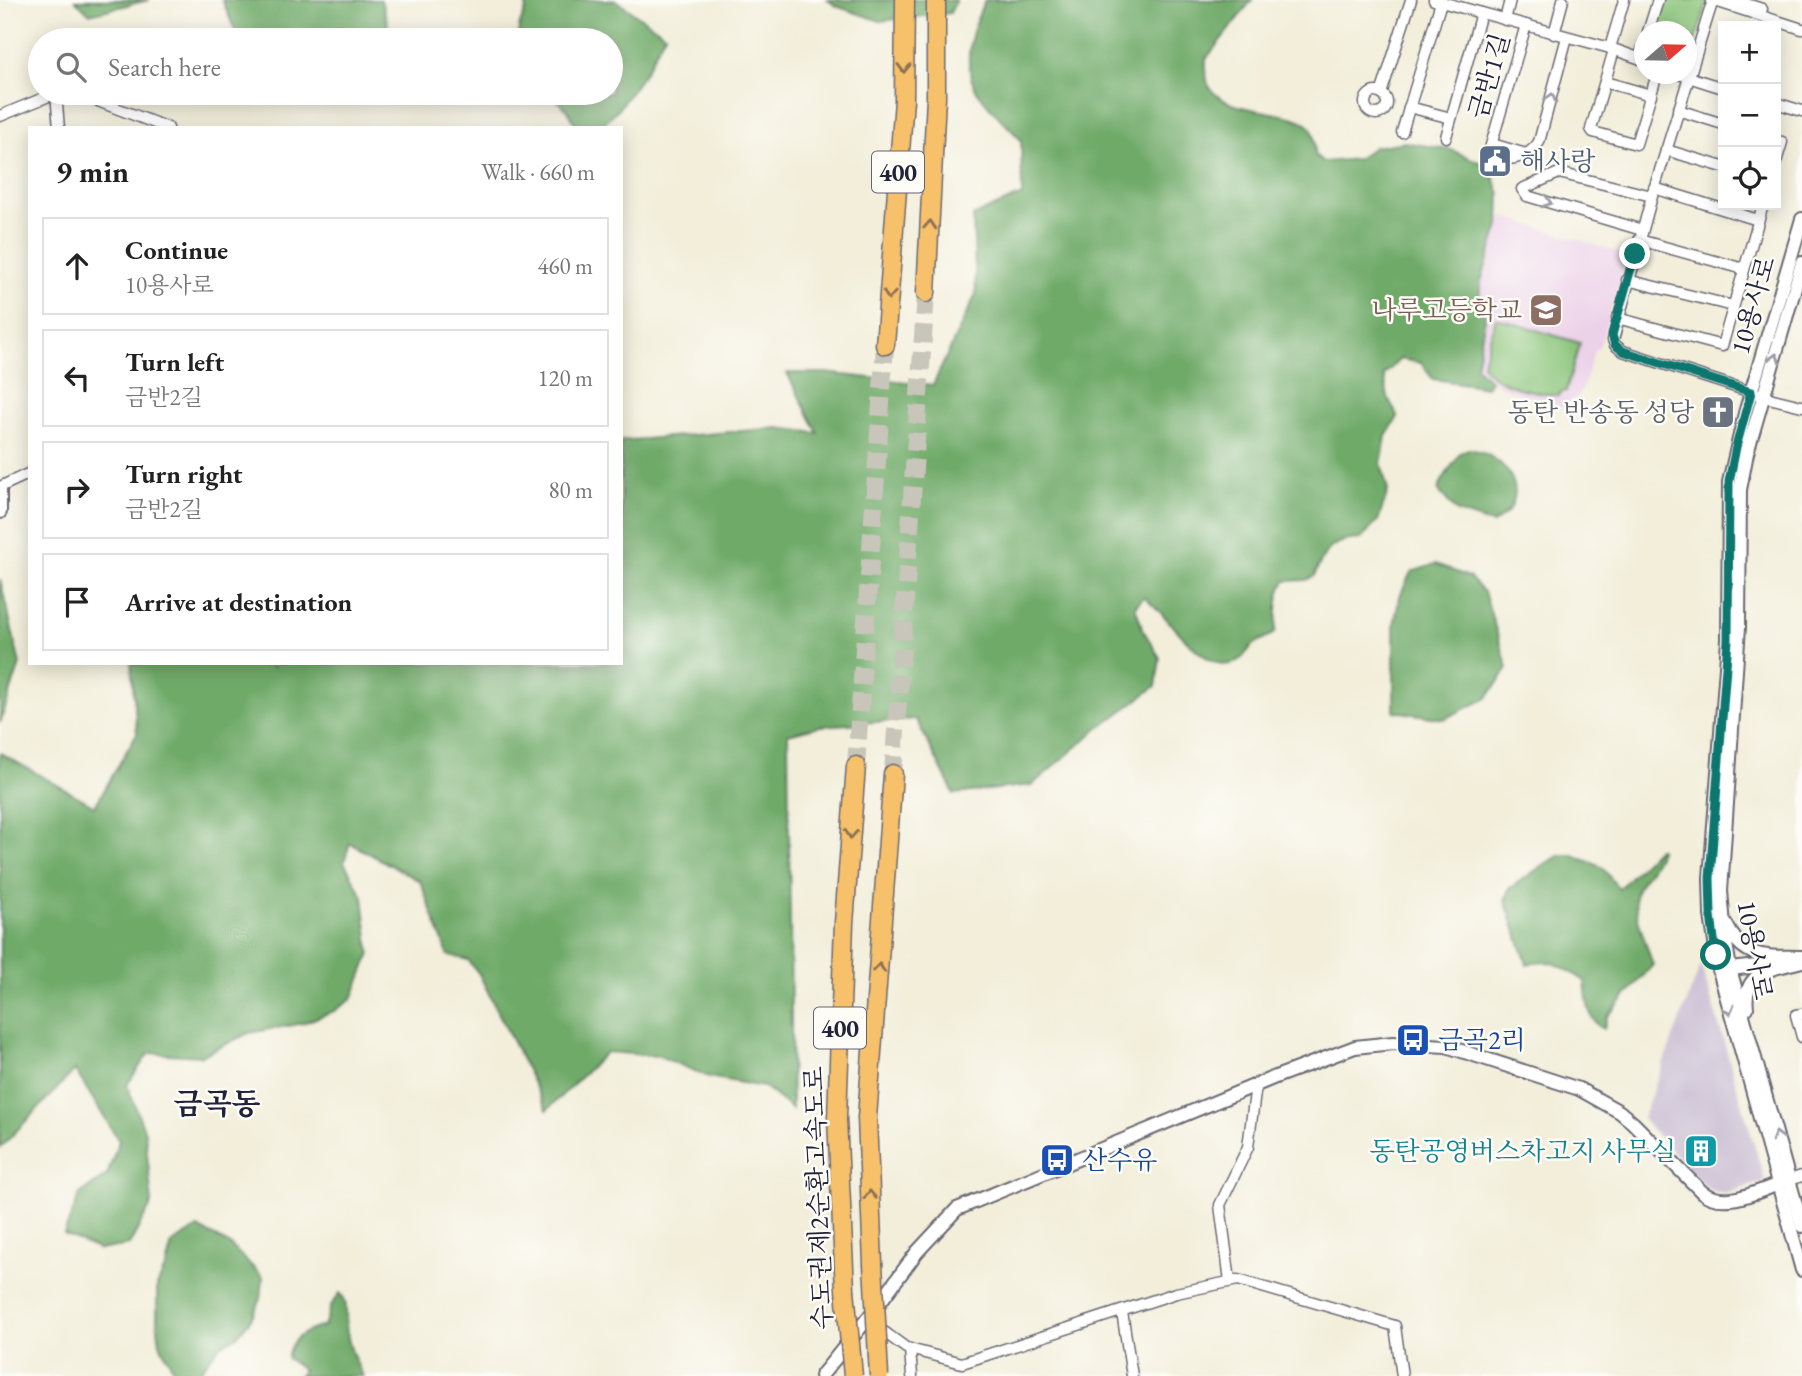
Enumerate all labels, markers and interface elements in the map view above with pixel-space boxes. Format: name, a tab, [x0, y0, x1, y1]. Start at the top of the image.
north arrow	[1634, 21, 1697, 84]
map controls	[1718, 21, 1781, 210]
button: +	[1718, 21, 1781, 84]
search box	[28, 28, 623, 105]
street label: 금반1길	[1461, 29, 1517, 123]
icon: search	[52, 48, 90, 86]
text: Search here	[108, 50, 221, 84]
one-way arrow	[896, 63, 912, 74]
button: −	[1718, 84, 1781, 147]
one-way arrow	[1543, 93, 1557, 105]
public building icon: 해사랑	[1476, 142, 1514, 180]
place label: 해사랑	[1520, 144, 1595, 178]
button: locate	[1718, 147, 1781, 210]
text: 9 min	[56, 152, 129, 191]
road number: 400	[872, 152, 924, 192]
text: Walk · 660 m	[481, 157, 595, 187]
one-way arrow	[1540, 193, 1552, 208]
one-way arrow	[922, 219, 937, 230]
text: Continue	[125, 233, 228, 267]
route end	[1619, 238, 1650, 269]
icon: ahead	[58, 247, 96, 285]
text: 460 m	[537, 251, 593, 281]
street label: 10용사로	[1723, 252, 1783, 358]
text: 10용사로	[125, 270, 214, 300]
one-way arrow	[882, 290, 897, 301]
school or university icon: 나루고등학교	[1527, 291, 1565, 329]
place label: 나루고등학교	[1371, 293, 1522, 327]
text: Turn left	[125, 345, 224, 379]
one-way arrow	[1766, 352, 1781, 364]
icon: left	[58, 359, 96, 397]
text: 120 m	[537, 363, 593, 393]
text: 금반2길	[125, 382, 203, 412]
church icon: 동탄 반송동 성당	[1699, 393, 1737, 431]
place label: 동탄 반송동 성당	[1508, 395, 1694, 429]
text: Turn right	[125, 457, 243, 491]
icon: right	[58, 471, 96, 509]
text: 80 m	[548, 475, 593, 505]
text: 금반2길	[125, 494, 203, 524]
icon: arrive	[58, 583, 96, 621]
text: Arrive at destination	[125, 585, 352, 619]
one-way arrow	[844, 829, 859, 840]
street label: 10용사로	[1730, 898, 1780, 1002]
route start	[1700, 939, 1731, 970]
one-way arrow	[871, 963, 886, 974]
one-way arrow	[1721, 1003, 1735, 1015]
road number: 400	[814, 1008, 866, 1048]
bus stop icon: 금곡2리	[1394, 1021, 1432, 1059]
place label: 금곡2리	[1438, 1023, 1526, 1057]
street label: 수도권제2순환고속도로	[796, 1066, 840, 1330]
district label: 금곡동	[174, 1084, 260, 1123]
one-way arrow	[1771, 1131, 1785, 1143]
building icon: 동탄공영버스차고지 사무실	[1682, 1132, 1720, 1170]
place label: 동탄공영버스차고지 사무실	[1369, 1134, 1676, 1168]
bus stop icon: 산수유	[1038, 1141, 1076, 1179]
place label: 산수유	[1082, 1143, 1157, 1177]
one-way arrow	[863, 1190, 878, 1201]

